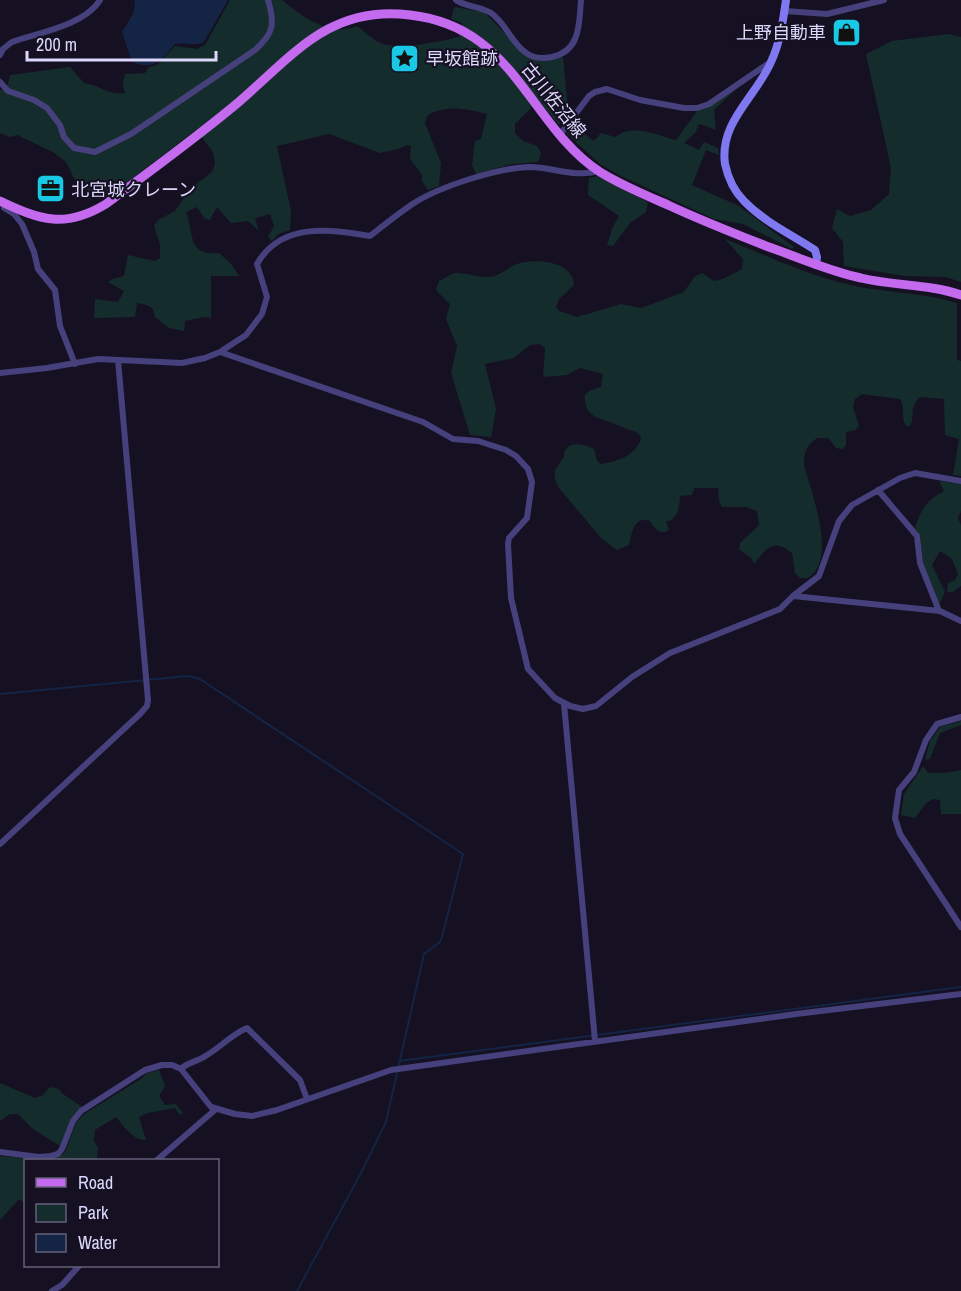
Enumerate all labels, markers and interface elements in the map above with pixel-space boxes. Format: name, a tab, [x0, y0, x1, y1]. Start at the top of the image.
shop icon: 上野自動車	[831, 16, 863, 48]
place label: 上野自動車	[736, 20, 826, 45]
scale bar	[27, 24, 216, 62]
text: 200 m	[36, 32, 77, 57]
place icon: 早坂館跡	[389, 42, 421, 74]
place label: 早坂館跡	[426, 46, 498, 71]
street label: 古川佐沼線	[516, 57, 592, 143]
office icon: 北宮城クレーン	[34, 173, 66, 205]
place label: 北宮城クレーン	[71, 177, 196, 202]
legend	[24, 1159, 219, 1267]
text: Road	[78, 1170, 113, 1195]
text: Park	[78, 1200, 109, 1225]
text: Water	[78, 1230, 117, 1255]

